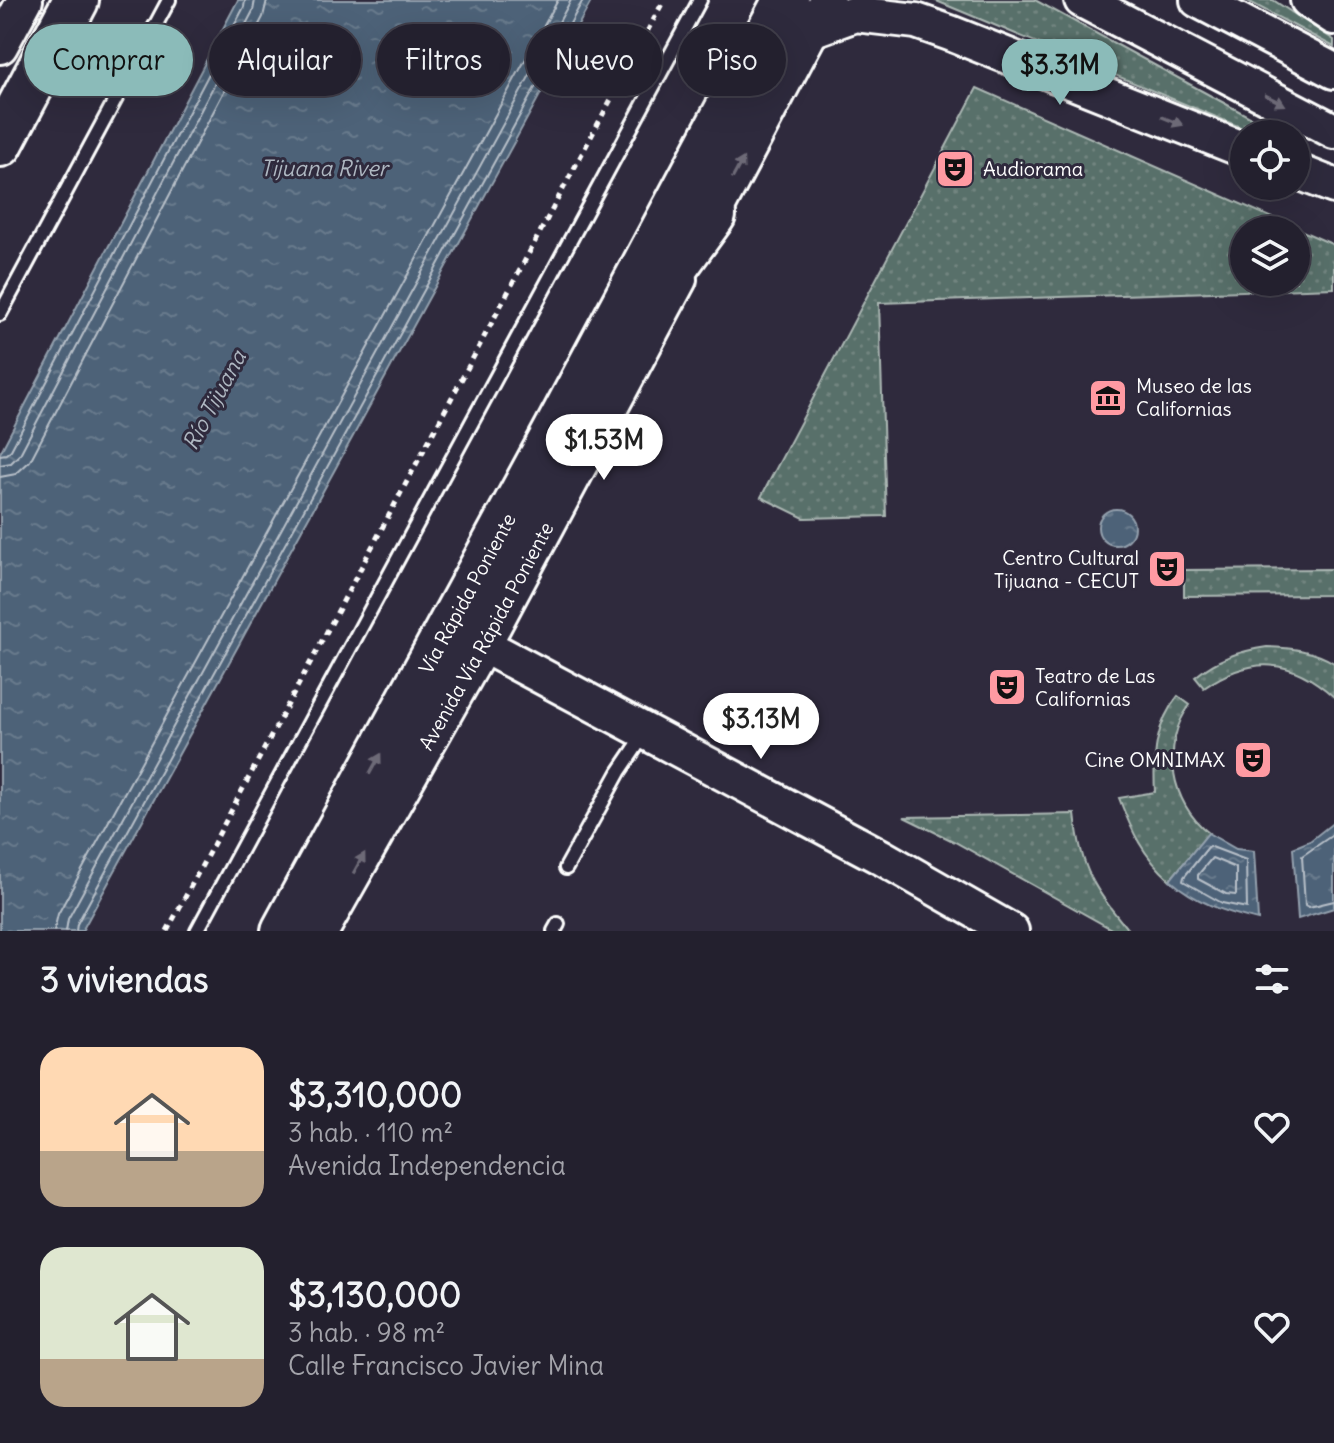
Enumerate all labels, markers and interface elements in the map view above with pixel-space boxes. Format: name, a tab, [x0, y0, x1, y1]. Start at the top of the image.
chip: Comprar	[24, 24, 193, 96]
chip: Alquilar	[209, 24, 361, 96]
chip: Filtros	[377, 24, 510, 96]
chip: Nuevo	[526, 24, 662, 96]
chip: Piso	[678, 24, 786, 96]
pin: $3.31M	[995, 39, 1125, 107]
text: $3.31M	[1020, 48, 1100, 81]
one-way arrow	[1264, 94, 1287, 107]
one-way arrow	[1160, 115, 1184, 128]
map controls	[1230, 120, 1310, 296]
button: locate	[1230, 120, 1310, 200]
theatre icon: Audiorama	[934, 148, 976, 190]
water label: Tijuana River	[260, 154, 391, 182]
one-way arrow	[731, 156, 745, 179]
place label: Audiorama	[983, 156, 1083, 181]
button: layers	[1230, 216, 1310, 296]
water label: Río Tijuana	[176, 344, 253, 454]
place label: Museo de las Californias	[1136, 373, 1252, 421]
museum icon: Museo de las Californias	[1087, 377, 1129, 419]
pin: $1.53M	[539, 414, 669, 482]
text: $1.53M	[564, 423, 644, 456]
street label: Vía Rápida Poniente	[413, 509, 521, 678]
street label: Avenida Vía Rápida Poniente	[413, 517, 559, 755]
place label: Centro Cultural Tijuana - CECUT	[994, 545, 1139, 593]
theatre icon: Centro Cultural Tijuana - CECUT	[1146, 548, 1188, 590]
place label: Teatro de Las Californias	[1035, 663, 1155, 711]
theatre icon: Teatro de Las Californias	[986, 666, 1028, 708]
pin: $3.13M	[696, 693, 826, 761]
text: $3.13M	[721, 702, 801, 735]
theatre icon: Cine OMNIMAX	[1232, 739, 1274, 781]
place label: Cine OMNIMAX	[1084, 747, 1225, 772]
one-way arrow	[367, 753, 381, 775]
one-way arrow	[352, 852, 366, 874]
icon: filters	[1250, 957, 1294, 1001]
text: 3 viviendas	[40, 958, 209, 1001]
text: $3,310,000	[288, 1073, 462, 1116]
icon: home	[104, 1079, 200, 1175]
icon: heart	[1250, 1105, 1294, 1149]
text: 3 hab. · 110 m²	[288, 1116, 453, 1149]
text: Avenida Independencia	[288, 1149, 566, 1182]
text: $3,130,000	[288, 1273, 461, 1316]
icon: home	[104, 1279, 200, 1375]
icon: heart	[1250, 1305, 1294, 1349]
text: 3 hab. · 98 m²	[288, 1316, 445, 1349]
text: Calle Francisco Javier Mina	[288, 1349, 604, 1382]

